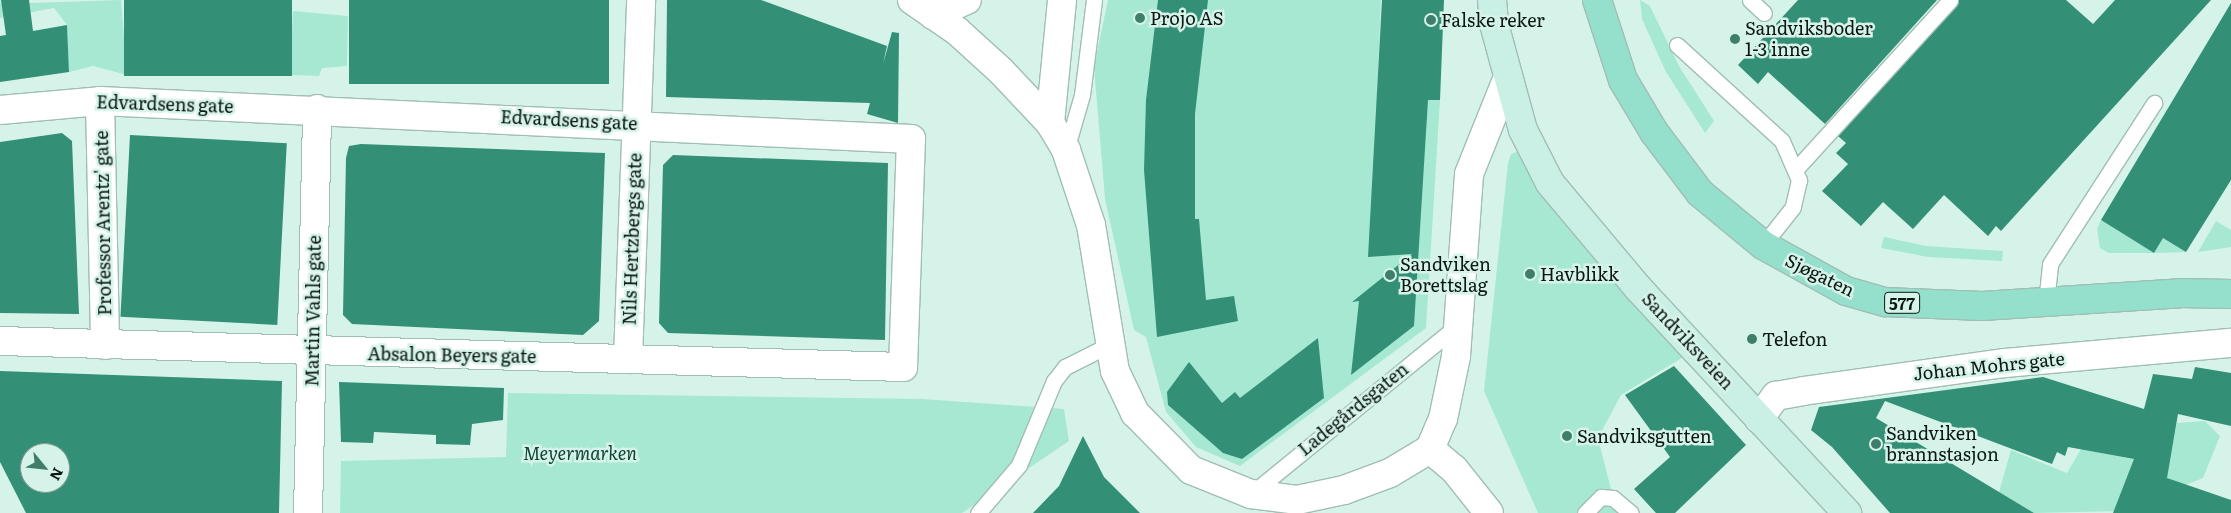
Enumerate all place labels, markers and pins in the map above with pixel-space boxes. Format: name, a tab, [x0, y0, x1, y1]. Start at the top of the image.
place label: Projo AS	[1150, 7, 1223, 29]
place label: Falske reker	[1441, 9, 1545, 31]
marker: Projo AS	[1134, 12, 1146, 24]
marker: Falske reker	[1425, 14, 1437, 26]
place label: Sandviksboder 1-3 inne	[1745, 18, 1873, 60]
marker: Sandviksboder 1-3 inne	[1729, 33, 1741, 45]
place label: Sandviken Borettslag	[1400, 254, 1491, 296]
place label: Havblikk	[1540, 263, 1619, 285]
marker: Havblikk	[1524, 268, 1536, 280]
marker: Sandviken Borettslag	[1384, 269, 1396, 281]
place label: Telefon	[1762, 328, 1827, 350]
marker: Telefon	[1746, 333, 1758, 345]
place label: Sandviken brannstasjon	[1886, 423, 1999, 466]
place label: Sandviksgutten	[1577, 425, 1712, 447]
marker: Sandviksgutten	[1561, 430, 1573, 442]
marker: Sandviken brannstasjon	[1870, 438, 1882, 450]

